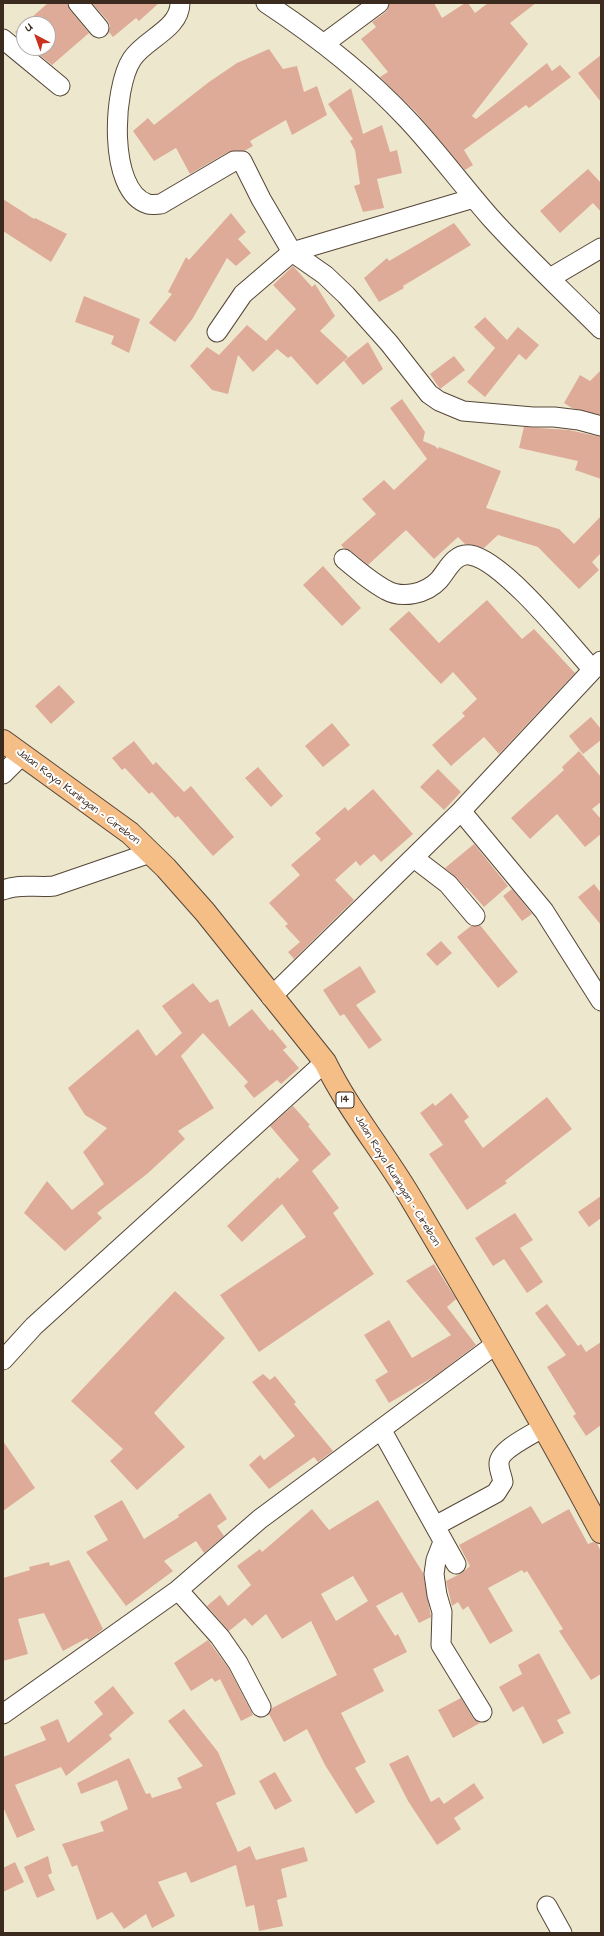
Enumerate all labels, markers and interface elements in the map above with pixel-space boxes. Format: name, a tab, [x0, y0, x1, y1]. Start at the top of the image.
north arrow	[16, 16, 56, 56]
text: U	[21, 20, 36, 35]
street label: Jalan Raya Kuningan - Cirebon	[14, 746, 142, 848]
road number: 14	[336, 1092, 354, 1108]
street label: Jalan Raya Kuningan - Cirebon	[351, 1113, 443, 1249]

